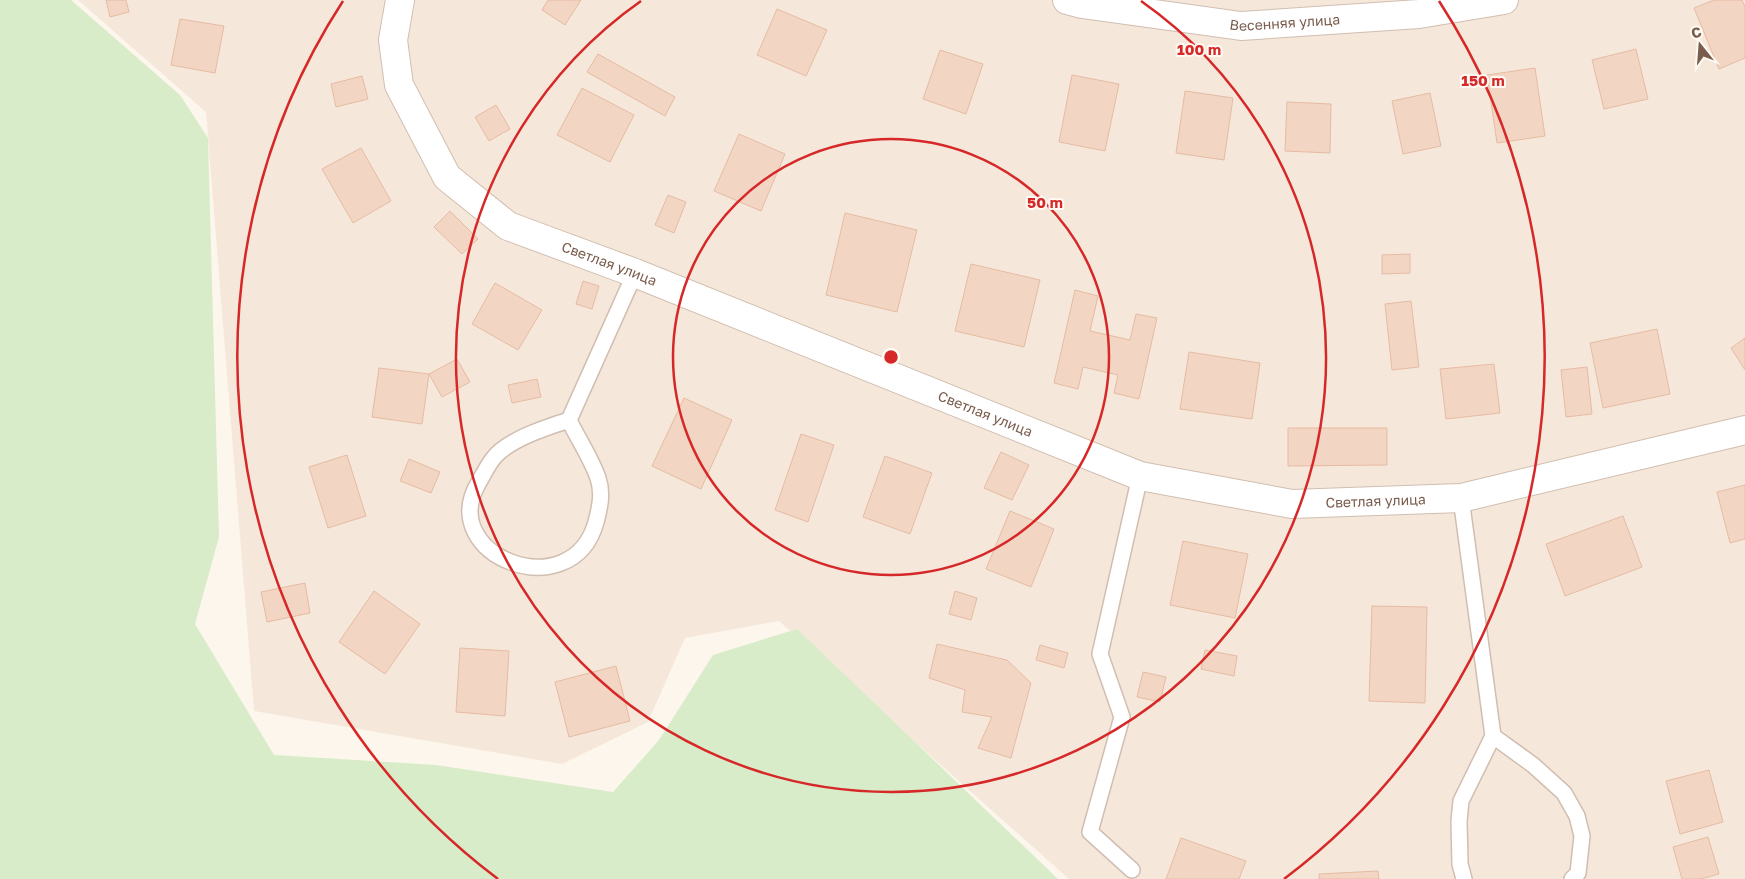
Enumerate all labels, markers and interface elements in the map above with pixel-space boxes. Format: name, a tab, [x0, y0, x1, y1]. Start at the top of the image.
street label: Весенняя улица	[1229, 10, 1341, 34]
north arrow	[1675, 20, 1725, 70]
text: С	[1689, 22, 1703, 42]
text: 100 m	[1177, 40, 1221, 58]
text: 150 m	[1461, 71, 1505, 89]
text: 50 m	[1027, 193, 1063, 211]
street label: Светлая улица	[559, 238, 659, 289]
centre of rings	[882, 348, 900, 366]
street label: Светлая улица	[936, 387, 1035, 440]
street label: Светлая улица	[1325, 490, 1426, 511]

